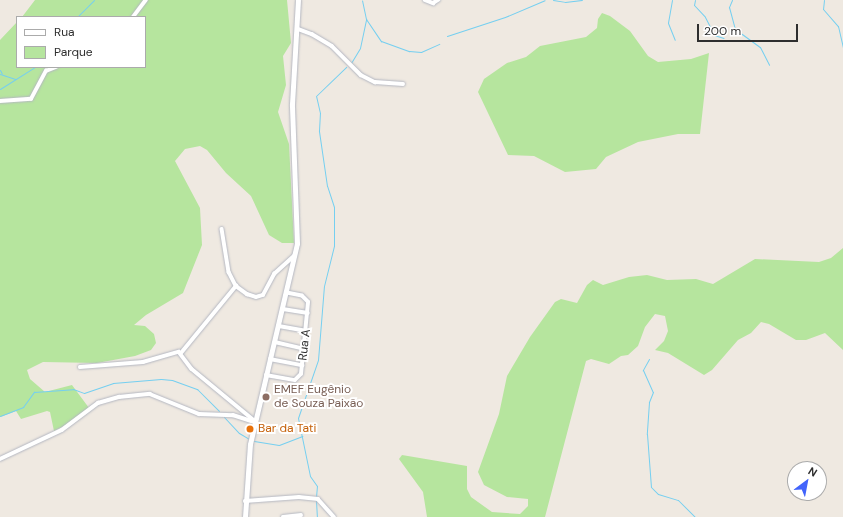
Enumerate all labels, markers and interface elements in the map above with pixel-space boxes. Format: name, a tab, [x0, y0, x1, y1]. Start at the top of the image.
legend	[16, 16, 146, 68]
scale bar	[699, 16, 800, 42]
text: 200 m	[704, 23, 741, 39]
text: Rua	[54, 24, 75, 40]
text: Parque	[54, 44, 93, 60]
street label: Rua A	[296, 328, 314, 362]
place label: EMEF Eugênio de Souza Paixão	[274, 383, 363, 411]
marker: EMEF Eugênio de Souza Paixão	[261, 392, 271, 402]
place label: Bar da Tati	[258, 422, 316, 436]
marker: Bar da Tati	[245, 424, 255, 434]
north arrow	[787, 461, 827, 501]
text: N	[806, 464, 820, 480]

